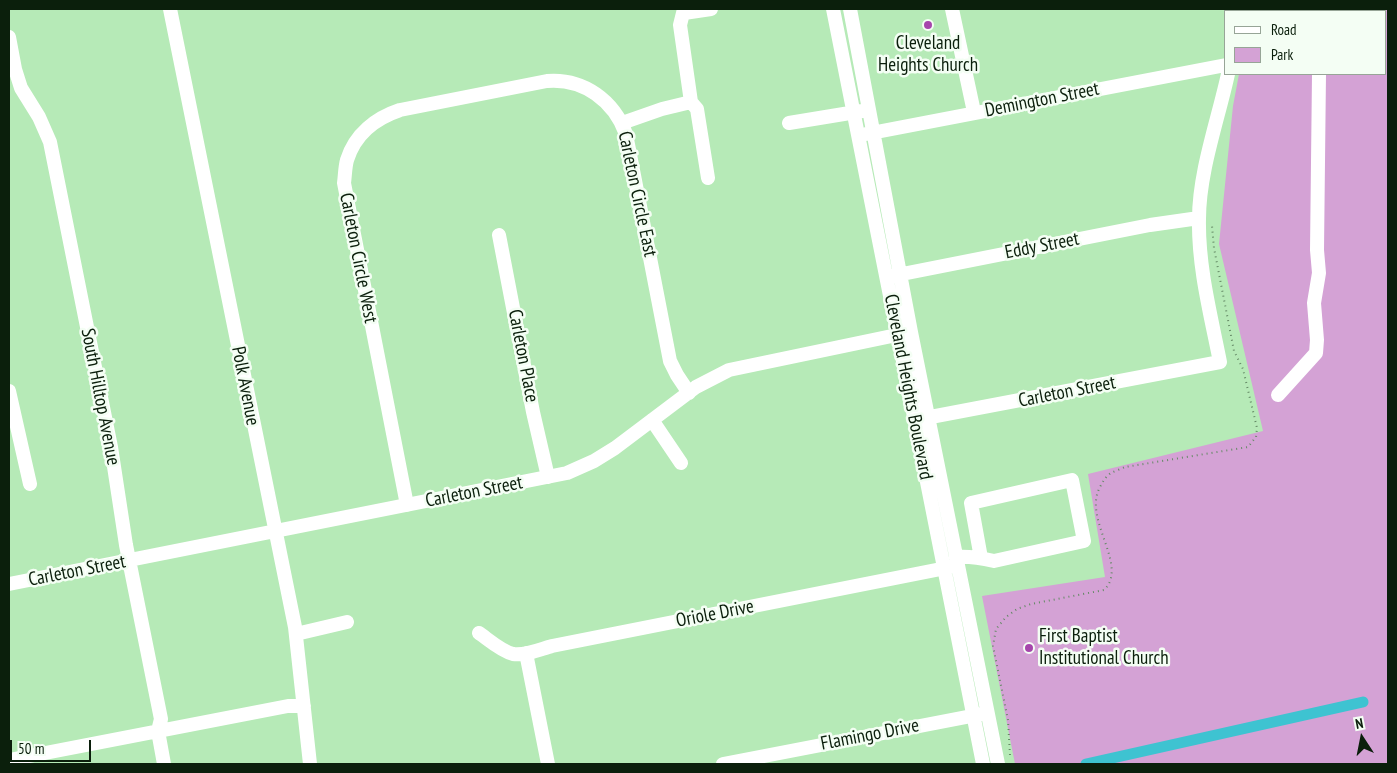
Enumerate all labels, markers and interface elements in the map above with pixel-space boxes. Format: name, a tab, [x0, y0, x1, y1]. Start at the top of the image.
legend	[1224, 10, 1387, 75]
marker: Cleveland Heights Church	[922, 19, 934, 31]
text: Road	[1271, 20, 1297, 39]
place label: Cleveland Heights Church	[878, 33, 978, 77]
text: Park	[1271, 45, 1293, 64]
street label: Demington Street	[983, 78, 1101, 122]
street label: Carleton Circle East	[613, 129, 661, 259]
street label: Carleton Circle West	[334, 191, 382, 325]
street label: Eddy Street	[1003, 228, 1081, 264]
street label: Cleveland Heights Boulevard	[879, 292, 937, 482]
street label: Carleton Place	[503, 308, 543, 404]
street label: South Hilltop Avenue	[76, 327, 124, 467]
street label: Polk Avenue	[226, 345, 264, 427]
street label: Carleton Street	[1016, 371, 1118, 413]
street label: Carleton Street	[423, 471, 525, 513]
street label: Carleton Street	[26, 550, 128, 592]
street label: Oriole Drive	[674, 595, 756, 633]
place label: First Baptist Institutional Church	[1039, 626, 1169, 670]
marker: First Baptist Institutional Church	[1023, 642, 1035, 654]
north arrow	[1337, 713, 1387, 763]
street label: Flamingo Drive	[819, 714, 921, 756]
text: N	[1354, 714, 1365, 733]
scale bar	[12, 730, 94, 762]
text: 50 m	[18, 739, 44, 758]

